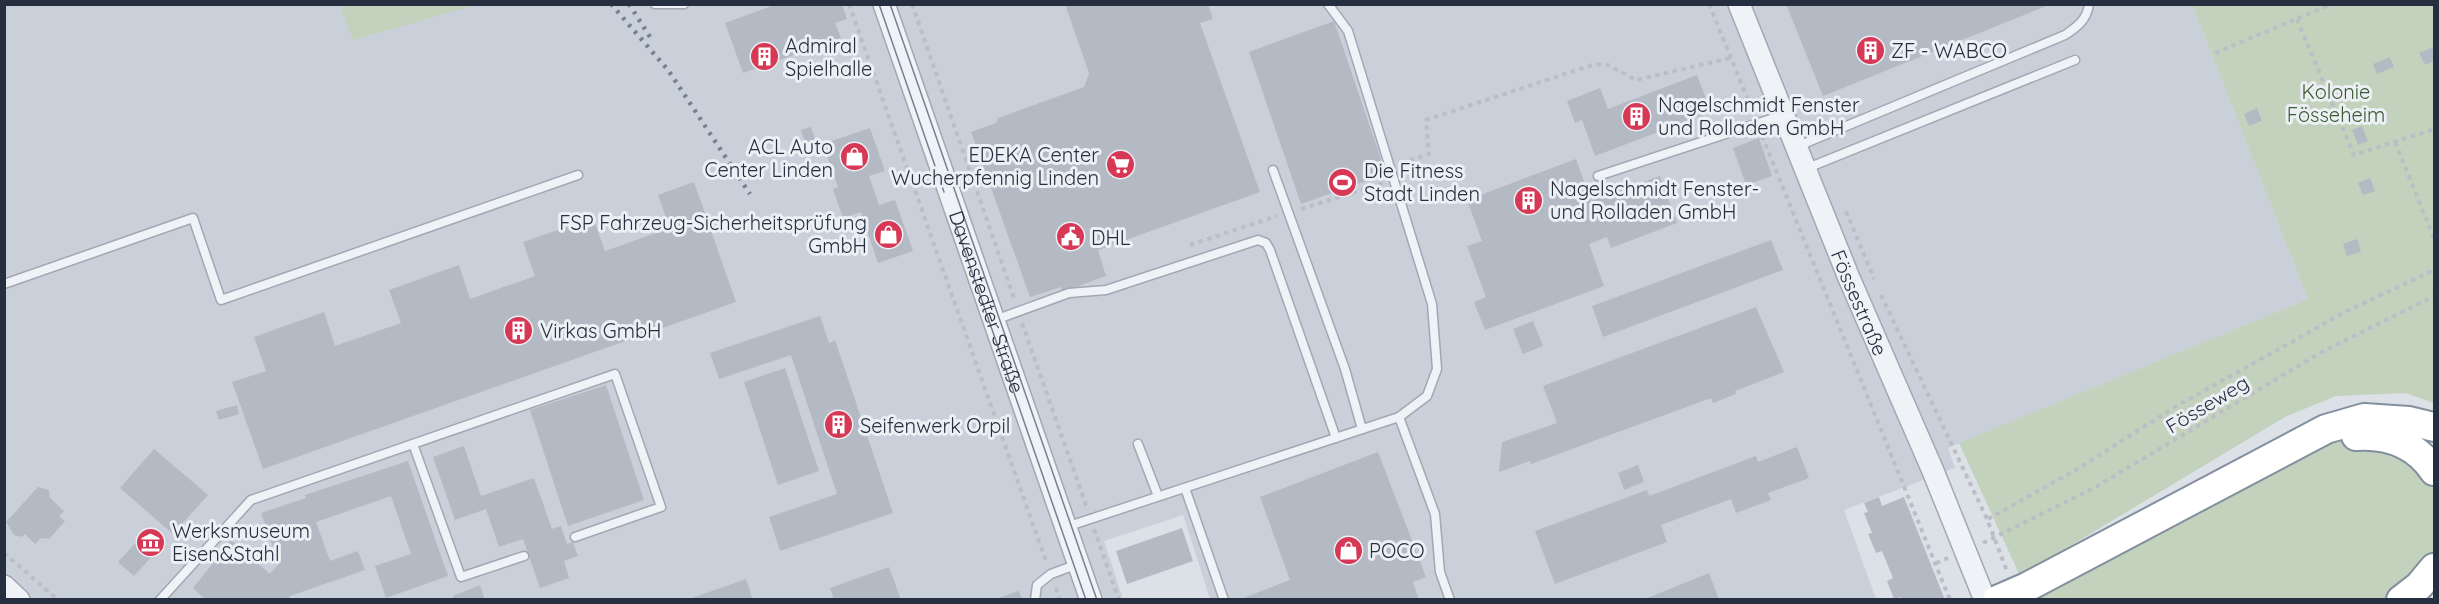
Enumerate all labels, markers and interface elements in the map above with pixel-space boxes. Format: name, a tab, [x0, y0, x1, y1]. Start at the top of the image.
place label: Admiral Spielhalle	[785, 33, 872, 81]
building icon: ZF - WABCO	[1854, 34, 1886, 66]
place label: ZF - WABCO	[1891, 38, 2007, 63]
building icon: Admiral Spielhalle	[748, 40, 780, 72]
park label: Kolonie Fösseheim	[2287, 79, 2385, 127]
place label: Nagelschmidt Fenster und Rolladen GmbH	[1658, 92, 1860, 140]
building icon: Nagelschmidt Fenster und Rolladen GmbH	[1621, 100, 1653, 132]
place label: ACL Auto Center Linden	[704, 134, 833, 182]
shop icon: ACL Auto Center Linden	[838, 141, 870, 173]
place label: EDEKA Center Wucherpfennig Linden	[891, 142, 1099, 190]
supermarket icon: EDEKA Center Wucherpfennig Linden	[1104, 149, 1136, 181]
place label: Die Fitness Stadt Linden	[1364, 158, 1480, 206]
sports icon: Die Fitness Stadt Linden	[1327, 166, 1359, 198]
place label: Nagelschmidt Fenster- und Rolladen GmbH	[1550, 176, 1759, 224]
building icon: Nagelschmidt Fenster- und Rolladen GmbH	[1513, 184, 1545, 216]
street label: Davenstedter Straße	[944, 207, 1031, 396]
place label: FSP Fahrzeug-Sicherheitsprüfung GmbH	[559, 210, 867, 258]
shop icon: FSP Fahrzeug-Sicherheitsprüfung GmbH	[872, 218, 904, 250]
public building icon: DHL	[1054, 221, 1086, 253]
place label: DHL	[1091, 225, 1131, 250]
street label: Fössestraße	[1826, 246, 1894, 359]
building icon: Virkas GmbH	[503, 314, 535, 346]
place label: Virkas GmbH	[540, 318, 662, 343]
street label: Fösseweg	[2161, 370, 2253, 438]
building icon: Seifenwerk Orpil	[823, 409, 855, 441]
place label: Seifenwerk Orpil	[860, 413, 1010, 438]
place label: Werksmuseum Eisen&Stahl	[172, 518, 310, 566]
museum icon: Werksmuseum Eisen&Stahl	[135, 526, 167, 558]
shop icon: POCO	[1332, 534, 1364, 566]
place label: POCO	[1369, 538, 1425, 563]

